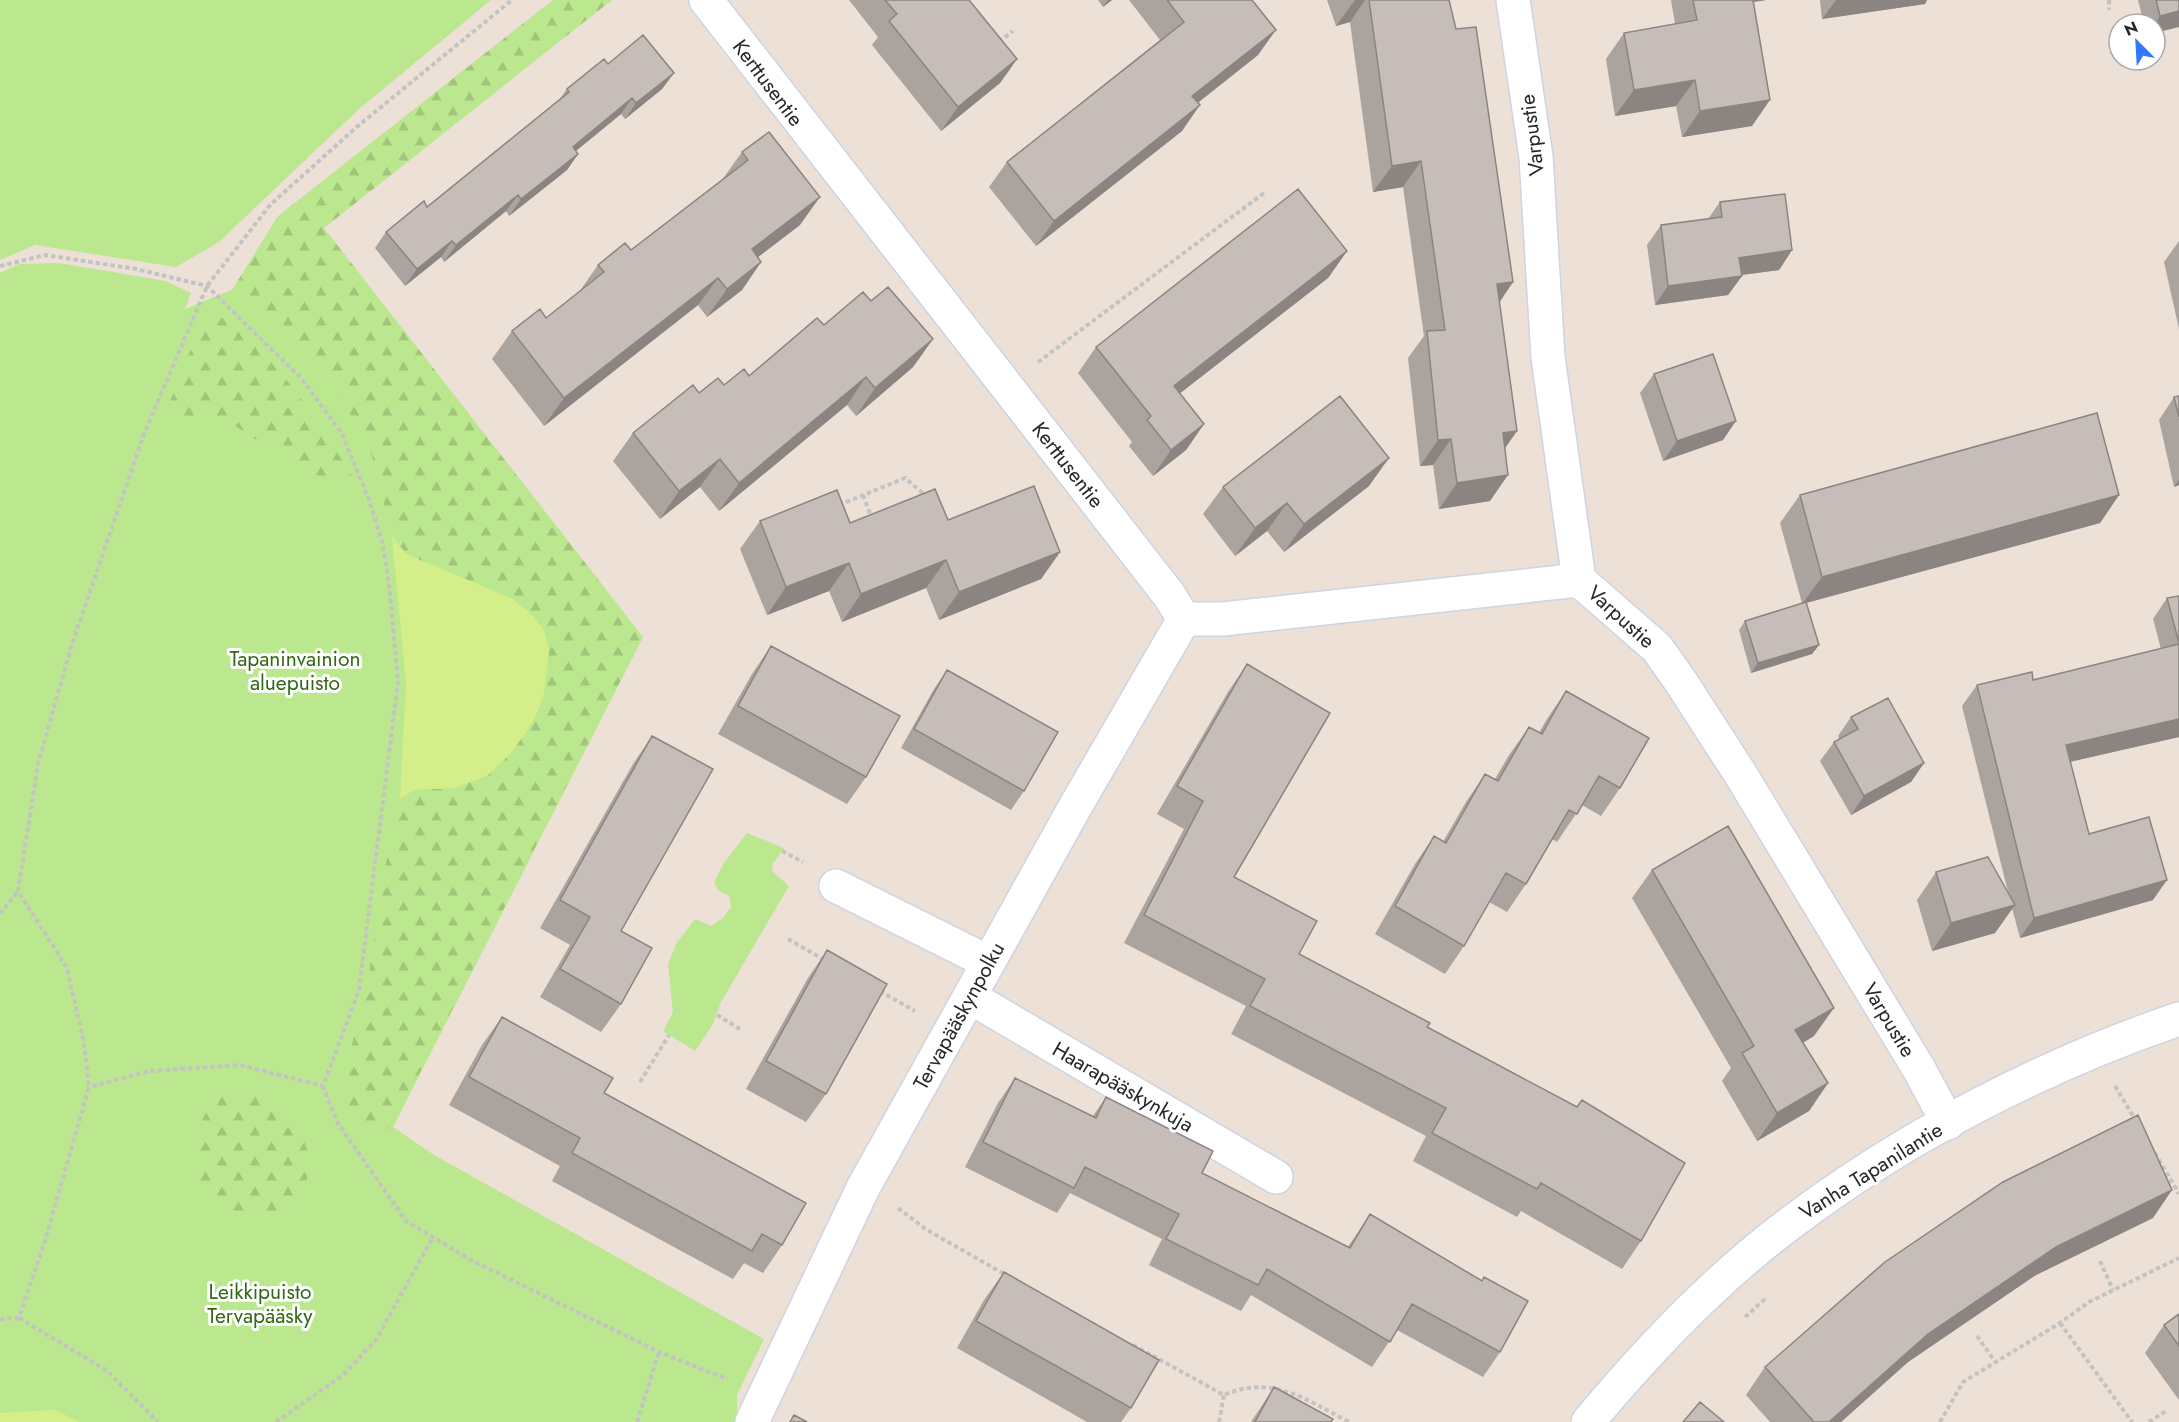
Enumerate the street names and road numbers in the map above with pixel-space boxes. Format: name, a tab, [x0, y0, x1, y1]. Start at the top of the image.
street label: Kerttusentie	[725, 33, 811, 133]
street label: Varpustie	[1512, 92, 1552, 177]
street label: Kerttusentie	[1025, 416, 1111, 515]
street label: Varpustie	[1581, 578, 1662, 656]
street label: Tervapääskynpolku	[906, 937, 1012, 1095]
street label: Varpustie	[1855, 977, 1923, 1063]
street label: Haarapääskynkuja	[1047, 1034, 1199, 1140]
street label: Vanha Tapanilantie	[1794, 1115, 1949, 1227]

